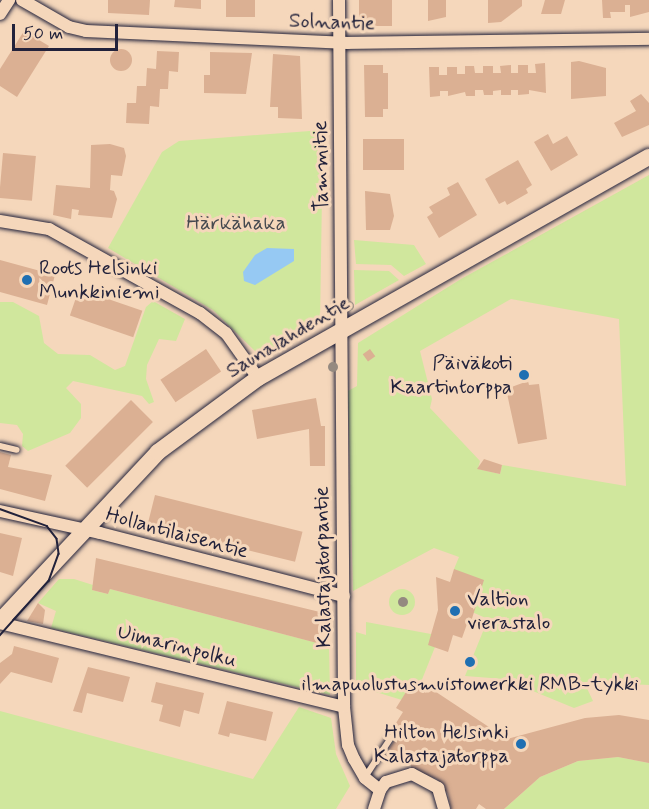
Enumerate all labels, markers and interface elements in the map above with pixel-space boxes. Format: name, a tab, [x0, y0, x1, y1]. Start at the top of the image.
street label: Solnantie	[288, 8, 376, 36]
scale bar	[15, 12, 122, 50]
text: 50 m	[23, 22, 63, 46]
street label: Tammitie	[308, 120, 334, 212]
park label: Härkähaka	[186, 210, 286, 236]
place label: Roots Helsinki Munkkiniemi	[39, 255, 160, 305]
marker: Roots Helsinki Munkkiniemi	[20, 273, 34, 287]
street label: Saunalahdentie	[222, 290, 354, 384]
place label: Päiväkoti Kaartintorppa	[390, 350, 512, 400]
marker: Päiväkoti Kaartintorppa	[517, 368, 531, 382]
street label: Kalastajatorpantie	[309, 486, 337, 648]
street label: Hollantilaisentie	[103, 502, 251, 564]
place label: Valtion vierastalo	[467, 586, 550, 636]
marker: Valtion vierastalo	[448, 604, 462, 618]
street label: Uimarinpolku	[115, 619, 239, 673]
marker: ilmapuolustusmuistomerkki RMB-tykki	[463, 655, 477, 669]
place label: ilmapuolustusmuistomerkki RMB-tykki	[300, 671, 640, 697]
place label: Hilton Helsinki Kalastajatorppa	[374, 719, 509, 769]
marker: Hilton Helsinki Kalastajatorppa	[514, 737, 528, 751]

